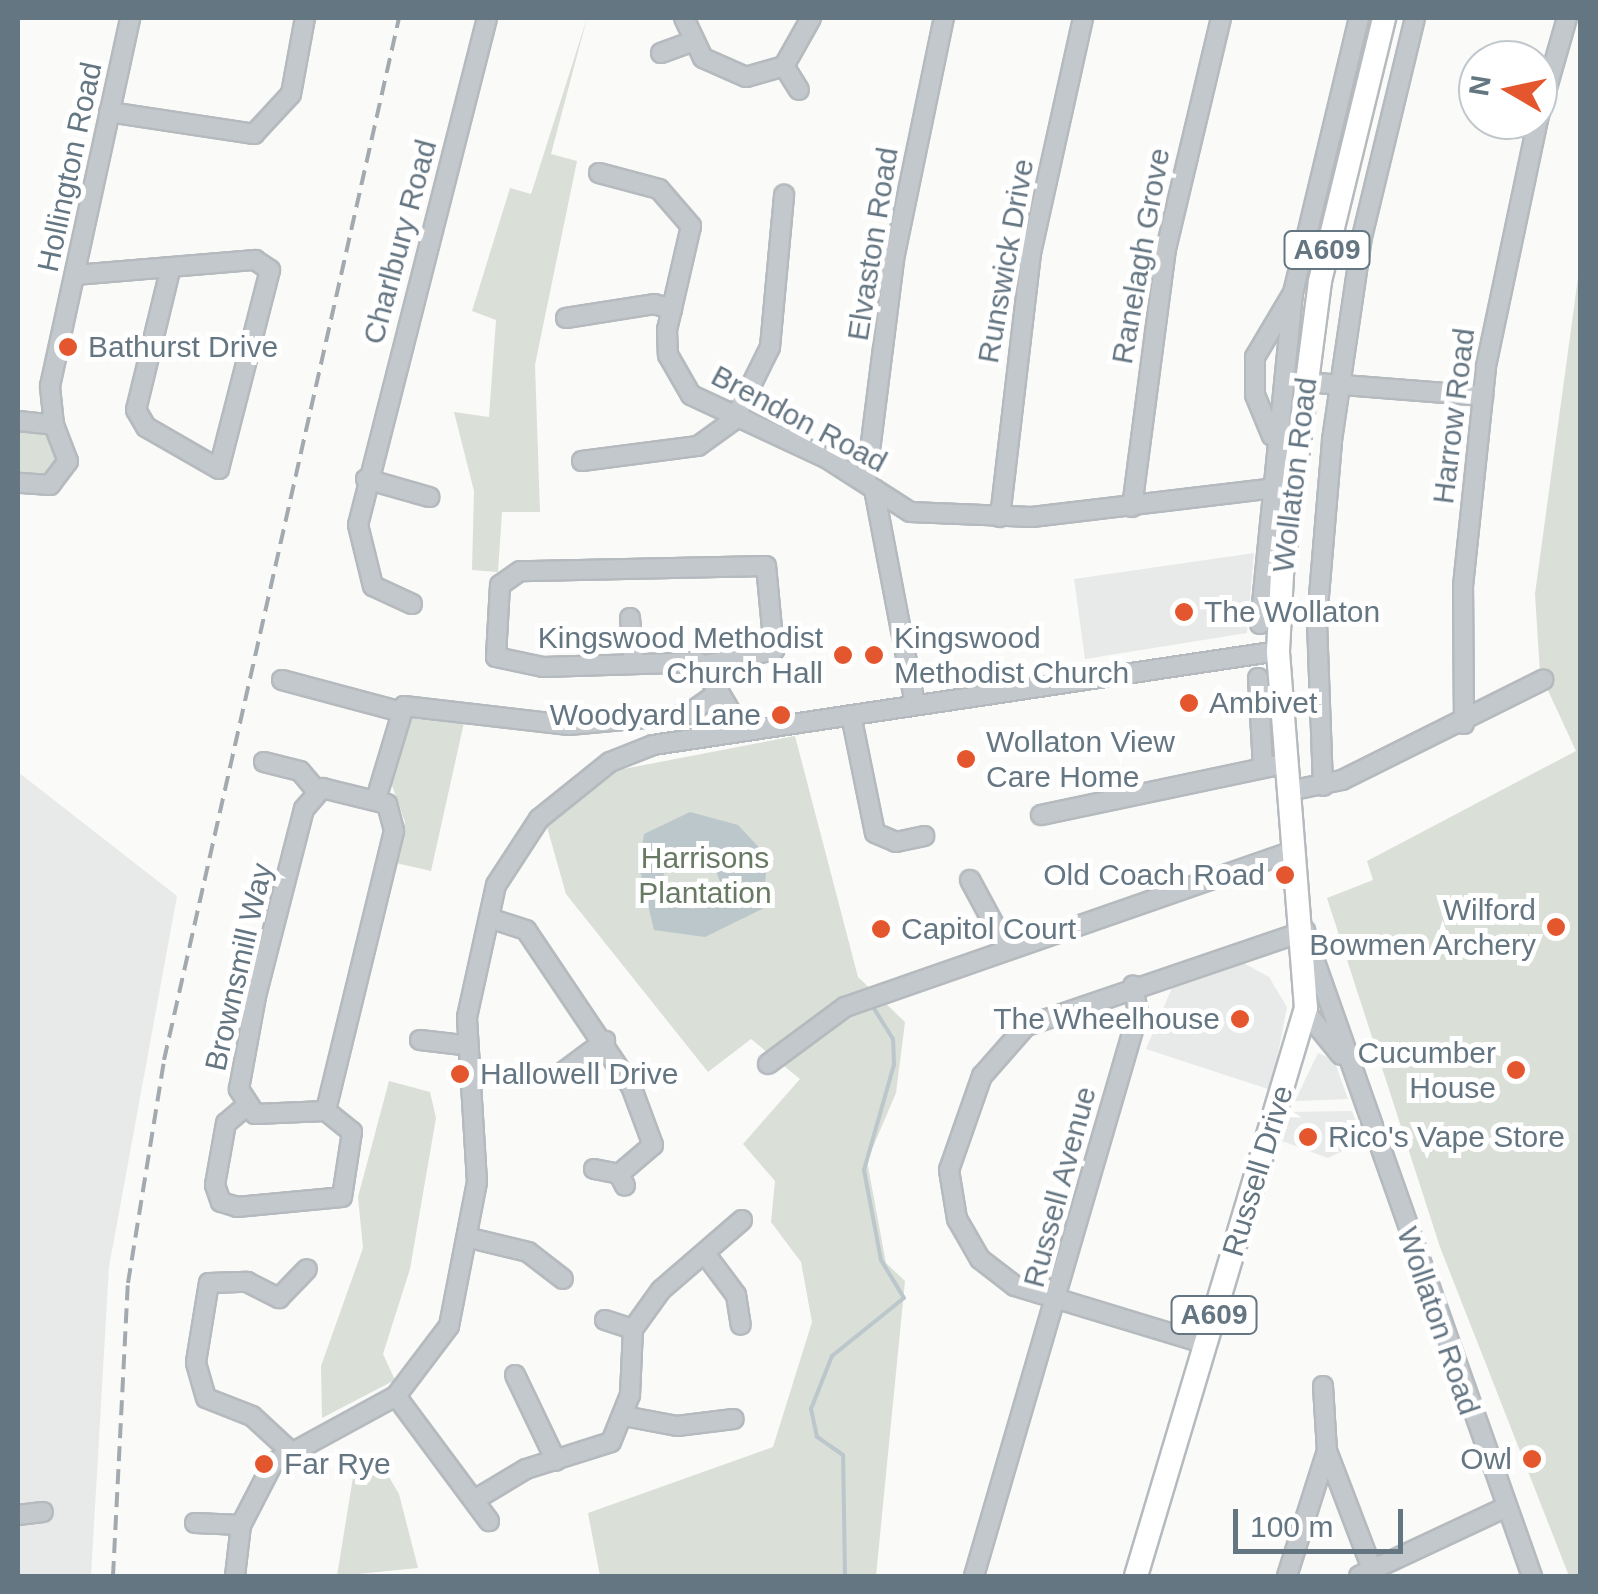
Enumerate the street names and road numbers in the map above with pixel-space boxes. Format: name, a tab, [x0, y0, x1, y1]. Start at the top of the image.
street label: Hollington Road	[30, 59, 110, 275]
street label: Charlbury Road	[355, 136, 445, 348]
street label: Elvaston Road	[840, 145, 906, 343]
street label: Ranelagh Grove	[1104, 145, 1178, 367]
street label: Runswick Drive	[970, 156, 1042, 366]
road number: A609	[1282, 227, 1372, 273]
street label: Harrow Road	[1425, 326, 1483, 506]
street label: Brendon Road	[705, 358, 893, 480]
street label: Wollaton Road	[1265, 375, 1325, 575]
street label: Brownsmill Way	[198, 860, 280, 1074]
street label: Russell Drive	[1215, 1081, 1301, 1261]
street label: Russell Avenue	[1016, 1082, 1104, 1292]
street label: Wollaton Road	[1389, 1222, 1487, 1420]
road number: A609	[1169, 1292, 1259, 1338]

